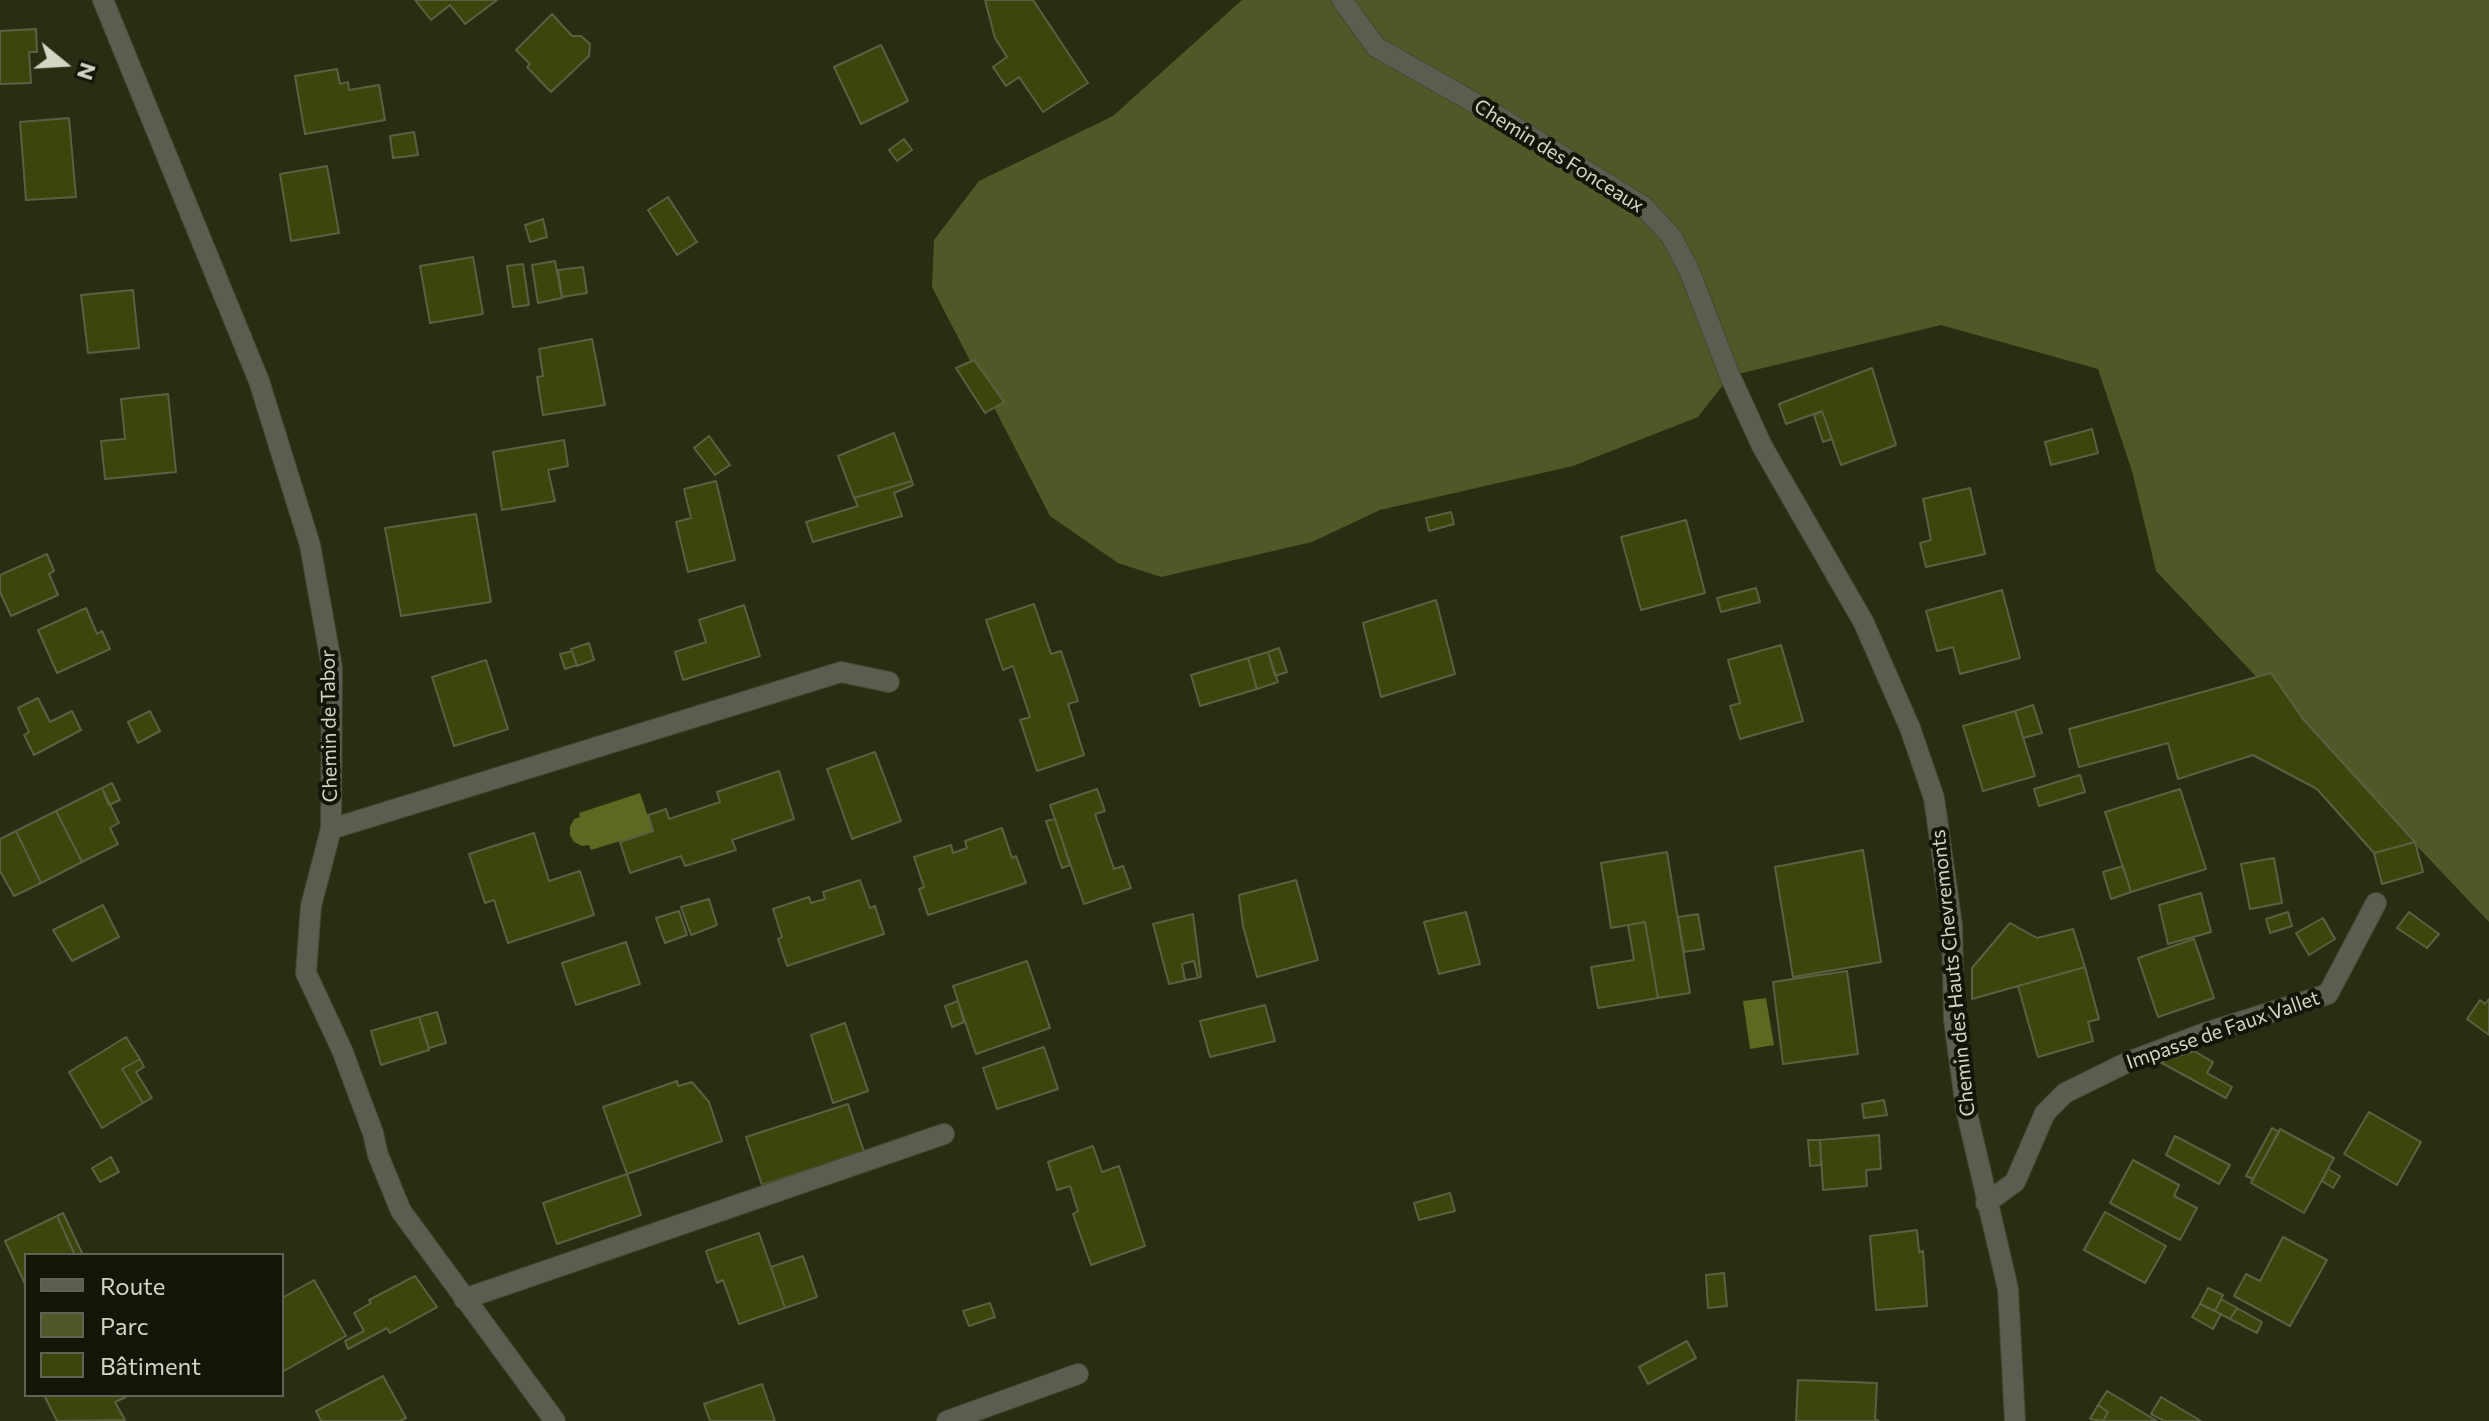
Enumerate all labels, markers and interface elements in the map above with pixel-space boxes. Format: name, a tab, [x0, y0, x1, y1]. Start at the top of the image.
north arrow	[24, 24, 104, 104]
text: N	[72, 60, 103, 84]
street label: Chemin des Fonceaux	[1470, 94, 1648, 218]
street label: Chemin de Tabor	[316, 649, 342, 803]
street label: Chemin des Hauts Chevremonts	[1926, 828, 1980, 1118]
street label: Impasse de Faux Vallet	[2123, 986, 2323, 1074]
legend	[24, 1253, 284, 1397]
text: Route	[100, 1271, 165, 1300]
text: Parc	[100, 1311, 149, 1340]
text: Bâtiment	[100, 1351, 201, 1380]

